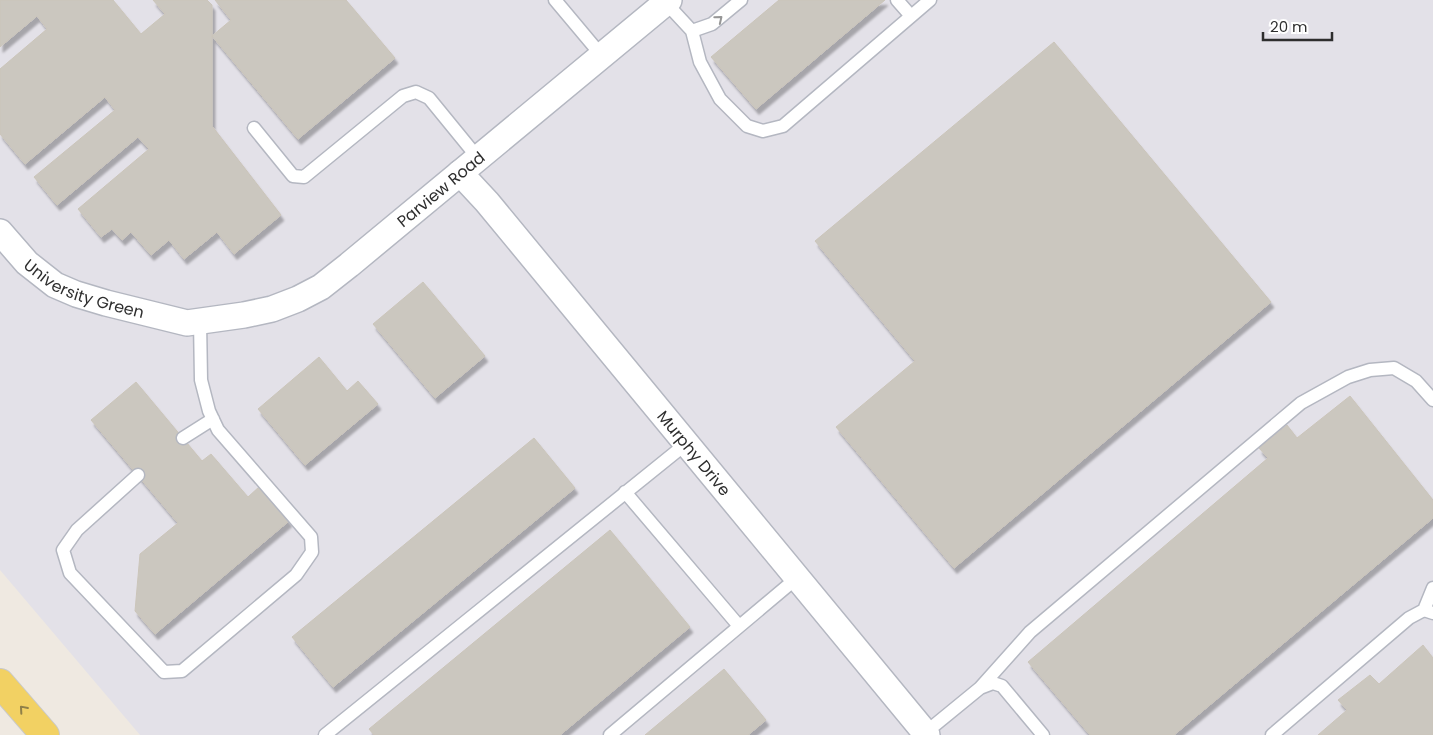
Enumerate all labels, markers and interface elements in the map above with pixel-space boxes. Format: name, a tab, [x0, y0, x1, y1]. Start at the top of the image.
scale bar	[1263, 10, 1332, 42]
one-way arrow	[713, 15, 722, 24]
text: 20 m	[1270, 16, 1308, 37]
street label: Parview Road	[392, 146, 490, 233]
street label: University Green	[19, 254, 147, 324]
street label: Murphy Drive	[652, 406, 736, 501]
one-way arrow	[19, 706, 28, 715]

